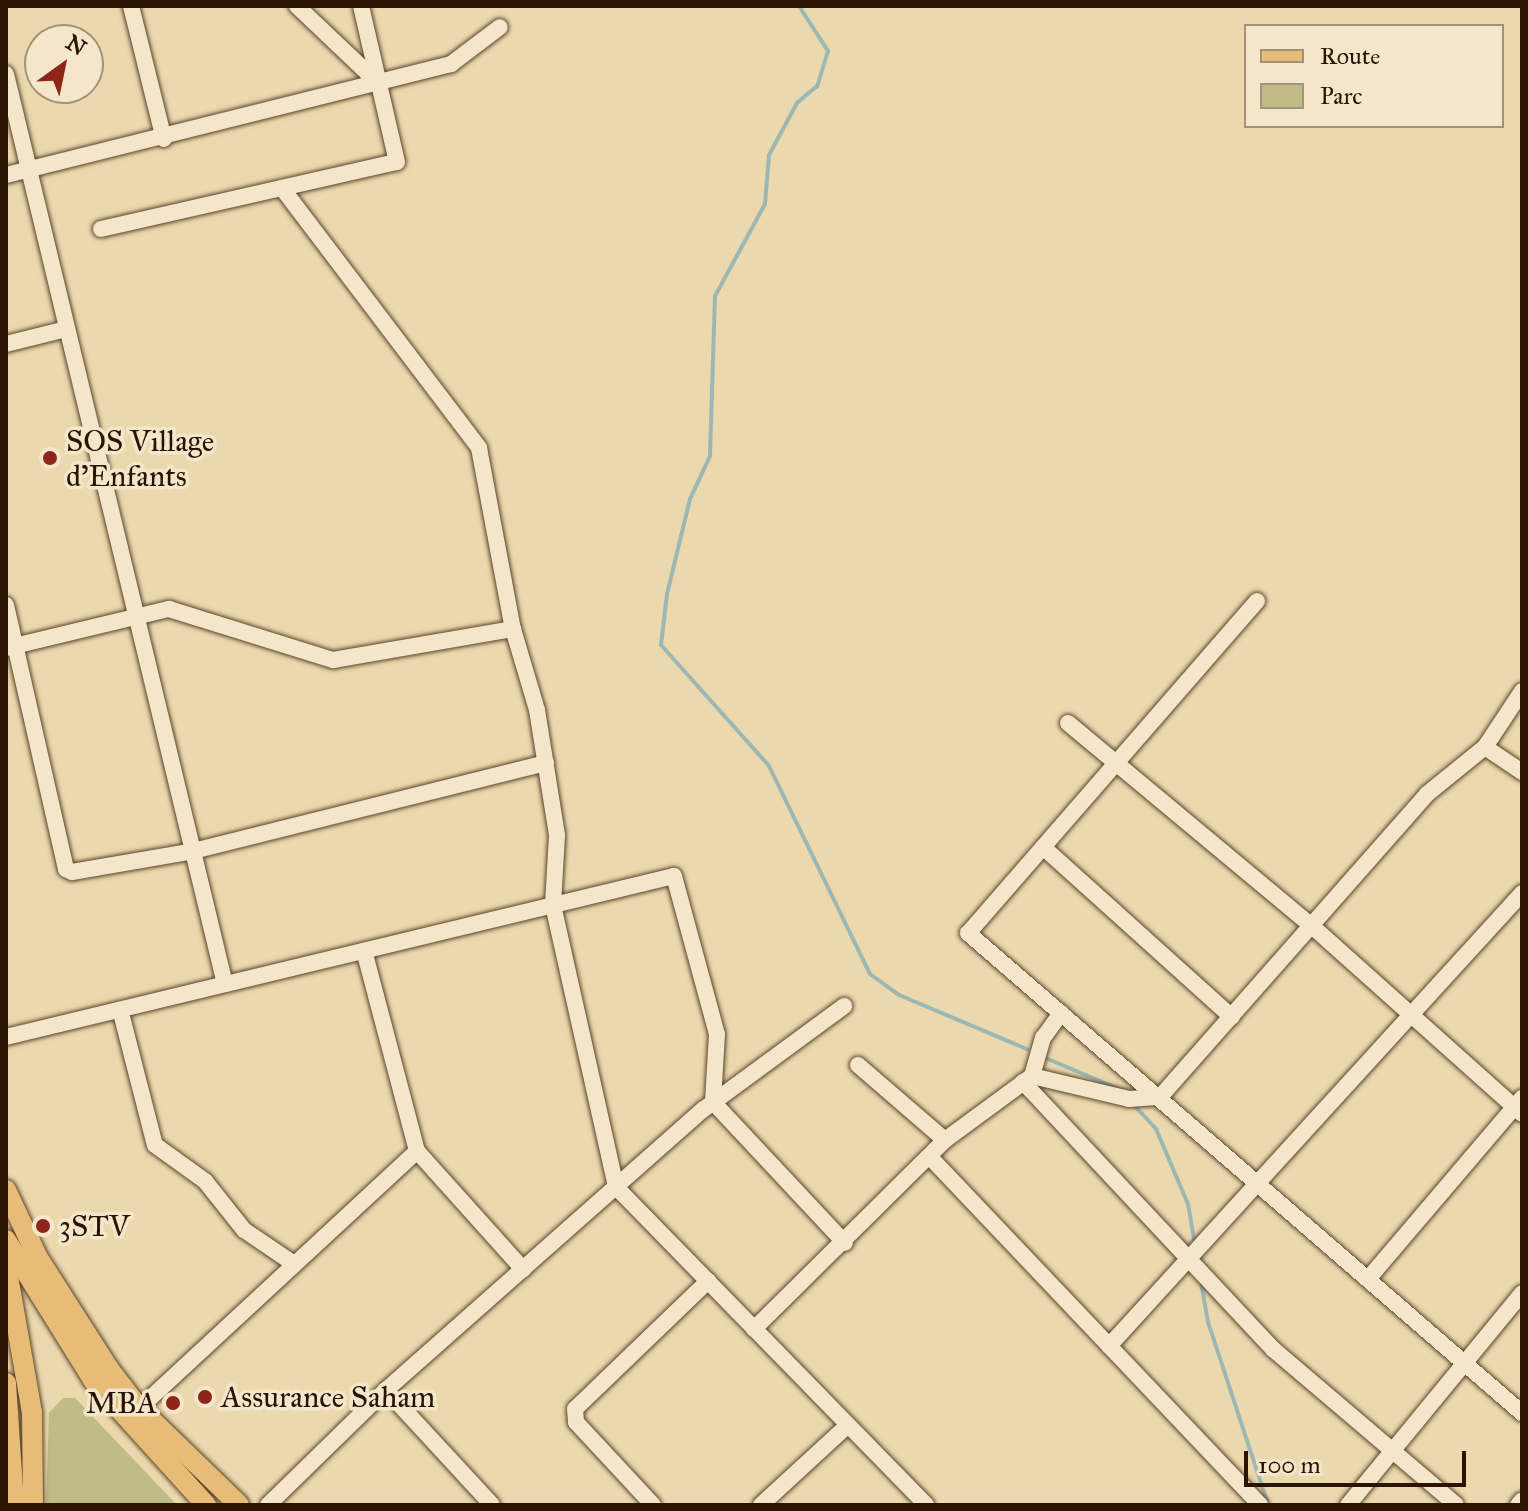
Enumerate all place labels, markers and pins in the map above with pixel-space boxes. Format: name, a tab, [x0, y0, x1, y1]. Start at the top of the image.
place label: SOS Village d'Enfants	[66, 423, 214, 494]
marker: SOS Village d'Enfants	[41, 449, 59, 467]
place label: 3STV	[59, 1208, 130, 1244]
marker: 3STV	[34, 1217, 52, 1235]
place label: Assurance Saham	[221, 1379, 435, 1415]
place label: MBA	[86, 1385, 157, 1421]
marker: Assurance Saham	[196, 1388, 214, 1406]
marker: MBA	[164, 1394, 182, 1412]

